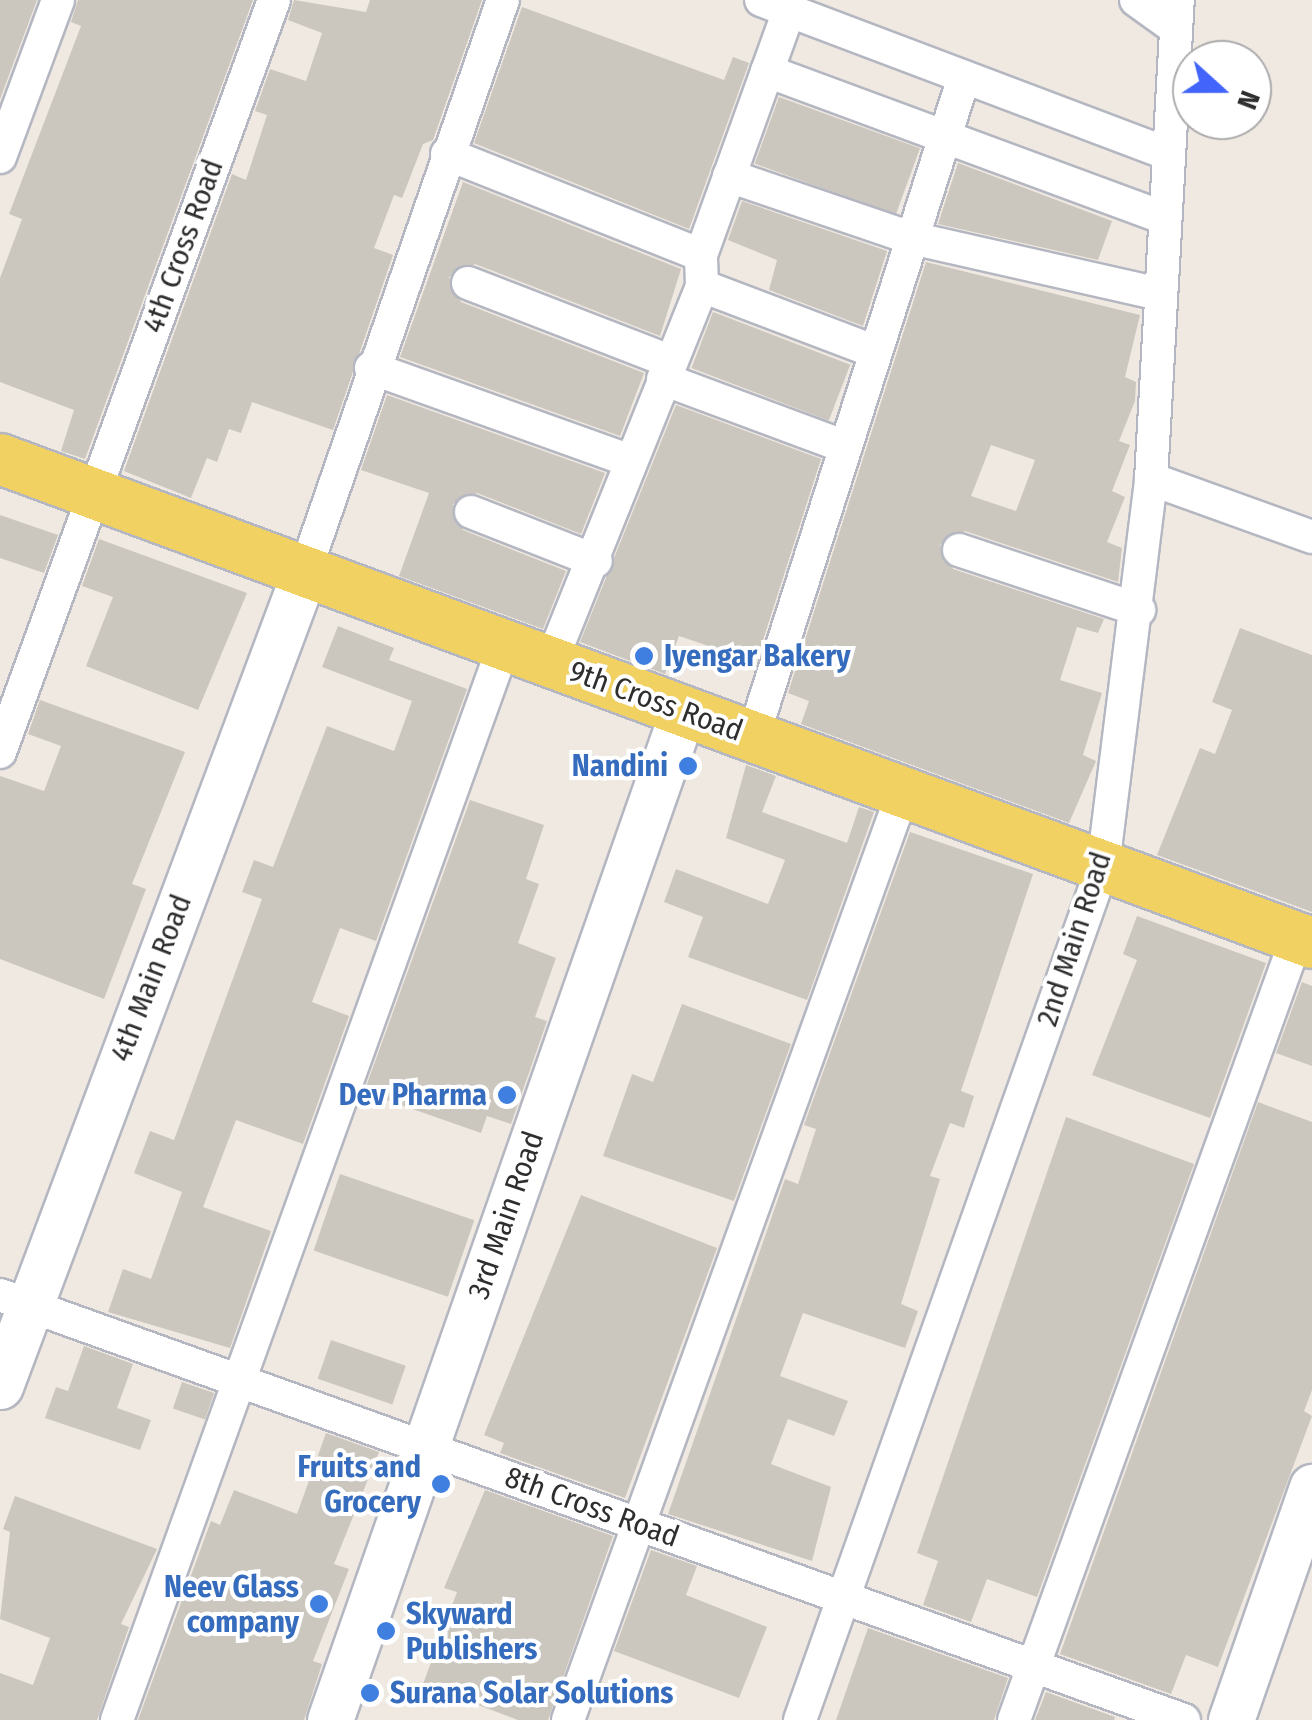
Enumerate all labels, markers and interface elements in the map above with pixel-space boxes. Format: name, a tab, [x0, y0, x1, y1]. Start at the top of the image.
north arrow	[1172, 40, 1272, 140]
text: N	[1230, 86, 1267, 114]
street label: 4th Cross Road	[135, 154, 231, 338]
place label: Iyengar Bakery	[664, 638, 850, 674]
marker: Iyengar Bakery	[633, 645, 655, 667]
street label: 9th Cross Road	[564, 653, 748, 749]
place label: Nandini	[572, 748, 668, 784]
marker: Nandini	[677, 755, 699, 777]
street label: 2nd Main Road	[1029, 847, 1119, 1031]
street label: 4th Main Road	[103, 889, 199, 1067]
place label: Dev Pharma	[339, 1077, 487, 1113]
marker: Dev Pharma	[496, 1084, 518, 1106]
street label: 3rd Main Road	[461, 1126, 551, 1304]
place label: Fruits and Grocery	[298, 1449, 421, 1520]
street label: 8th Cross Road	[500, 1459, 684, 1555]
marker: Fruits and Grocery	[430, 1473, 452, 1495]
place label: Neev Glass company	[164, 1569, 299, 1640]
marker: Neev Glass company	[308, 1593, 330, 1615]
place label: Skyward Publishers	[406, 1596, 537, 1666]
marker: Skyward Publishers	[375, 1620, 397, 1642]
place label: Surana Solar Solutions	[390, 1675, 673, 1711]
marker: Surana Solar Solutions	[359, 1682, 381, 1704]

